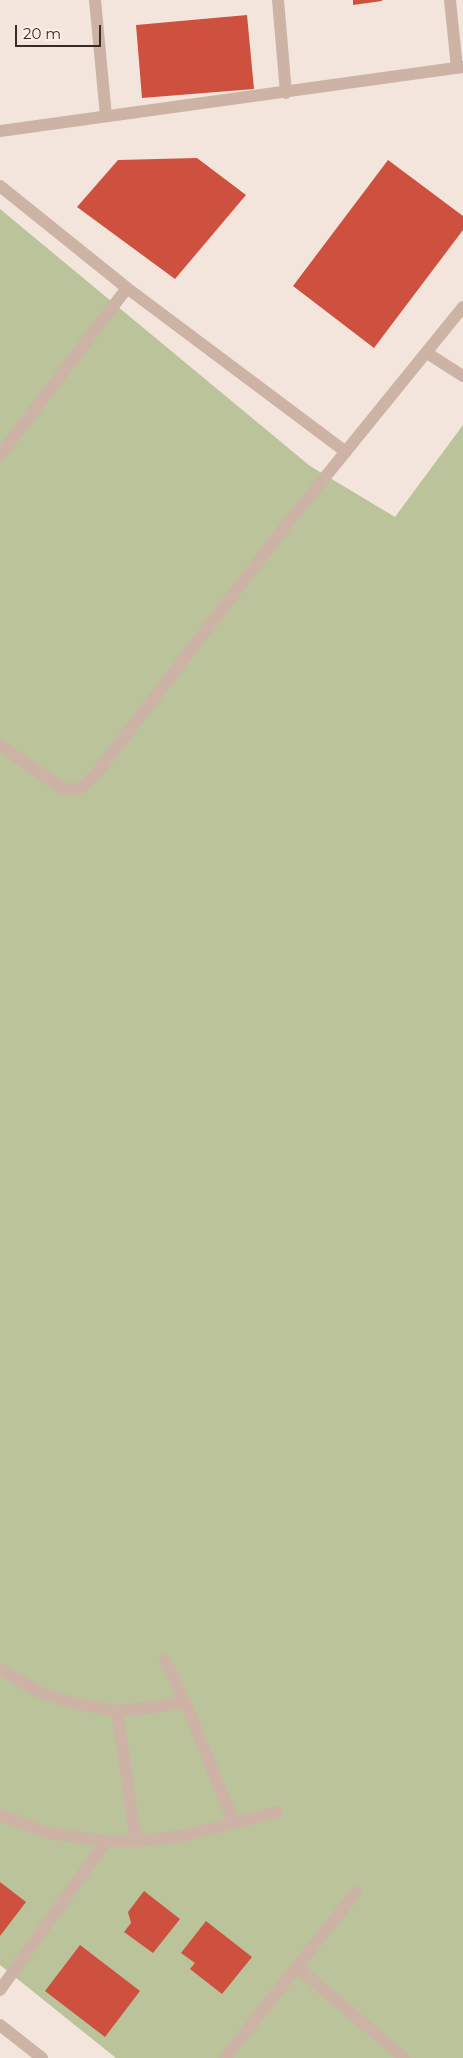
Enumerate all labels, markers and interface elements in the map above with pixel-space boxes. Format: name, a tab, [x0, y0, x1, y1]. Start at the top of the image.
scale bar	[18, 15, 104, 47]
text: 20 m	[23, 24, 61, 43]

